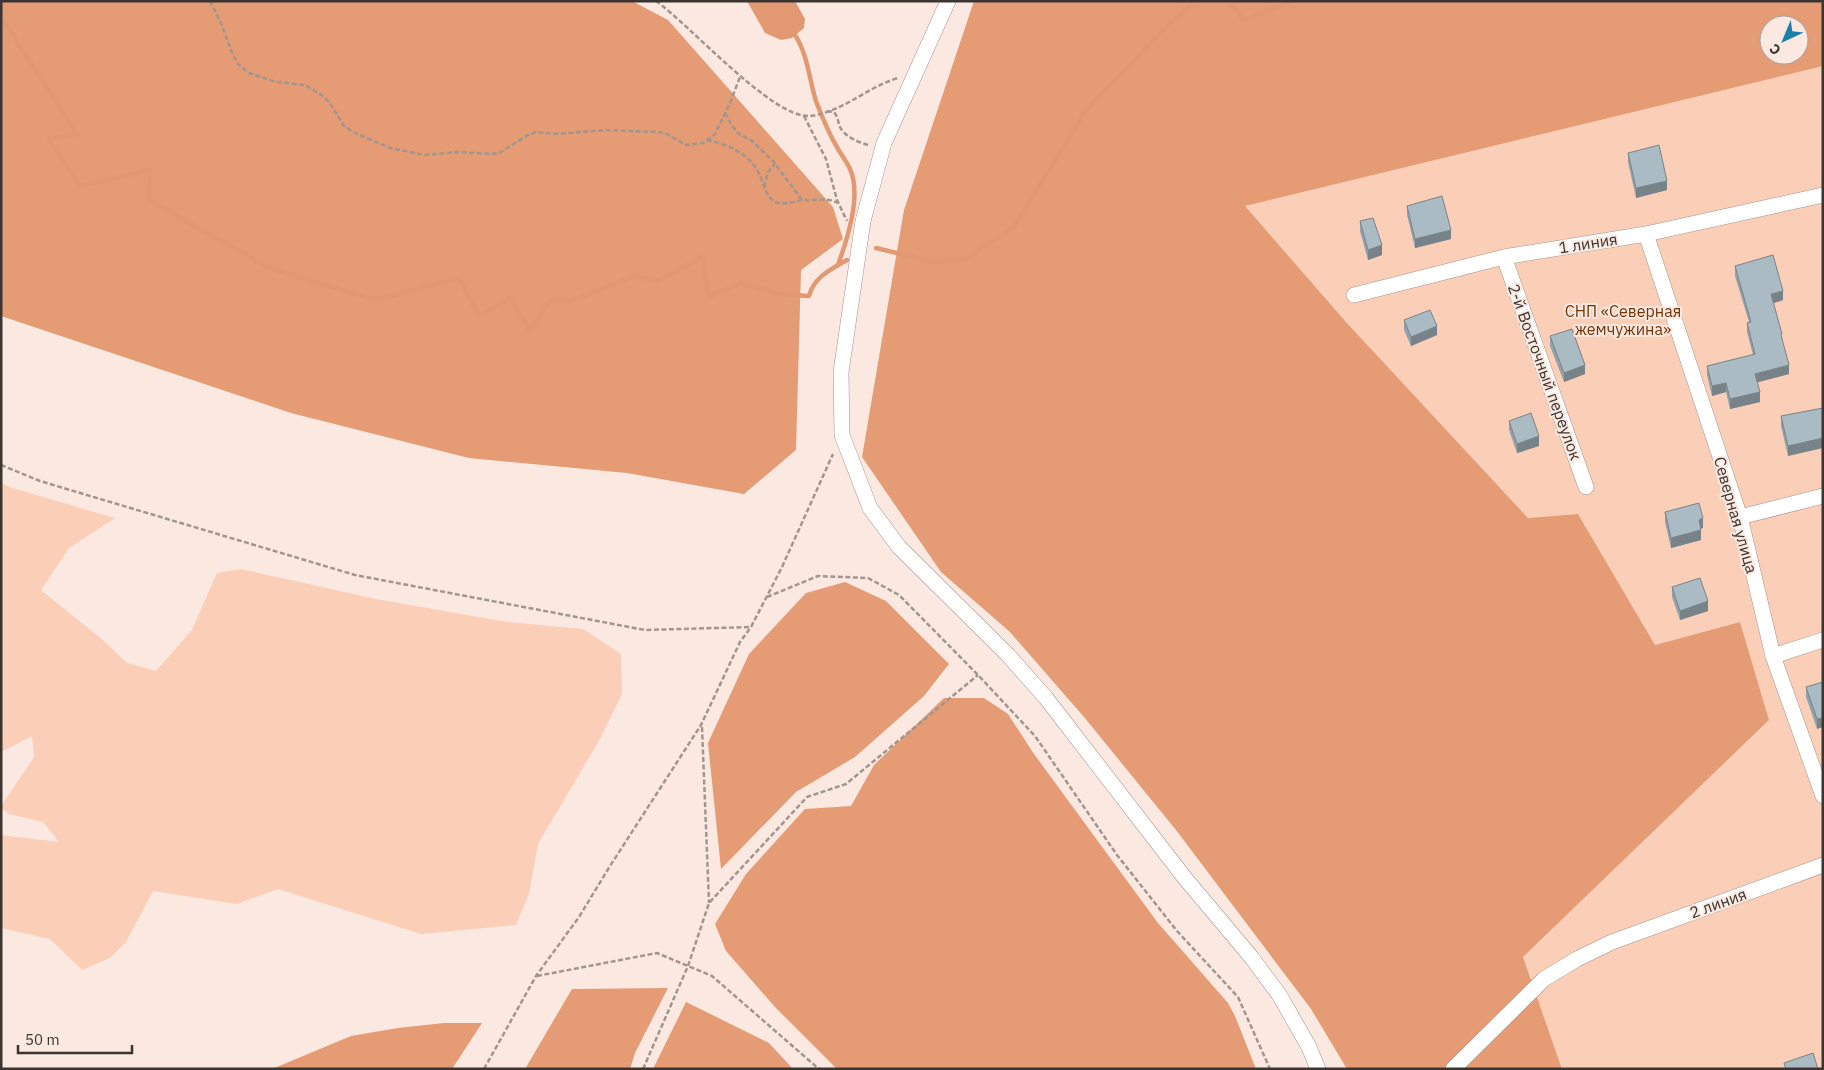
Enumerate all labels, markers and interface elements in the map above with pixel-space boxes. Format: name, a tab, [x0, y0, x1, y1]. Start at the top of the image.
north arrow	[1759, 15, 1809, 65]
text: С	[1765, 40, 1785, 59]
street label: 1 линия	[1557, 228, 1619, 258]
street label: 2-й Восточный переулок	[1504, 281, 1586, 463]
park label: СНП «Северная жемчужина»	[1565, 301, 1681, 339]
street label: Северная улица	[1710, 454, 1762, 576]
street label: 2 линия	[1687, 883, 1749, 923]
scale bar	[18, 1022, 131, 1054]
text: 50 m	[25, 1030, 60, 1049]

